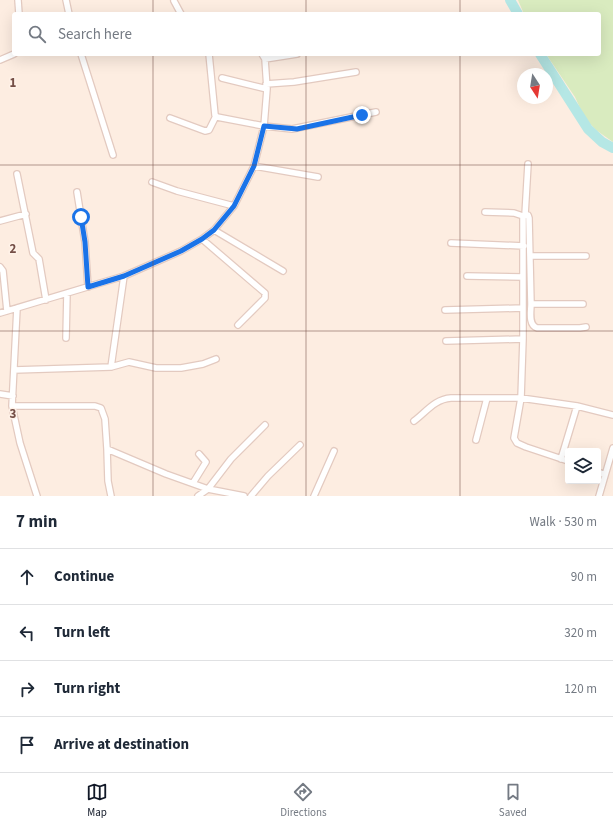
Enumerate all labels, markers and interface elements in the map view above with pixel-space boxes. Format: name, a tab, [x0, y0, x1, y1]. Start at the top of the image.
search box	[12, 12, 601, 56]
icon: search	[26, 23, 48, 45]
text: Search here	[58, 24, 132, 45]
north arrow	[517, 68, 553, 104]
text: 1	[10, 74, 17, 92]
route end	[353, 106, 371, 124]
route start	[72, 208, 90, 226]
text: 2	[10, 240, 17, 258]
text: 3	[10, 405, 17, 423]
map controls	[565, 448, 601, 484]
button: layers	[565, 448, 601, 484]
text: 7 min	[16, 510, 57, 534]
text: Walk · 530 m	[529, 513, 597, 531]
icon: ahead	[16, 566, 38, 588]
text: Continue	[54, 566, 114, 587]
text: 90 m	[571, 568, 597, 586]
icon: left	[16, 622, 38, 644]
text: Turn left	[54, 622, 110, 643]
text: 320 m	[564, 624, 597, 642]
icon: right	[16, 678, 38, 700]
text: Turn right	[54, 678, 120, 699]
text: 120 m	[564, 680, 597, 698]
icon: arrive	[16, 734, 38, 756]
text: Arrive at destination	[54, 734, 189, 755]
tab: Map	[86, 781, 108, 820]
tab: Directions	[280, 781, 327, 820]
tab: Saved	[499, 781, 527, 820]

